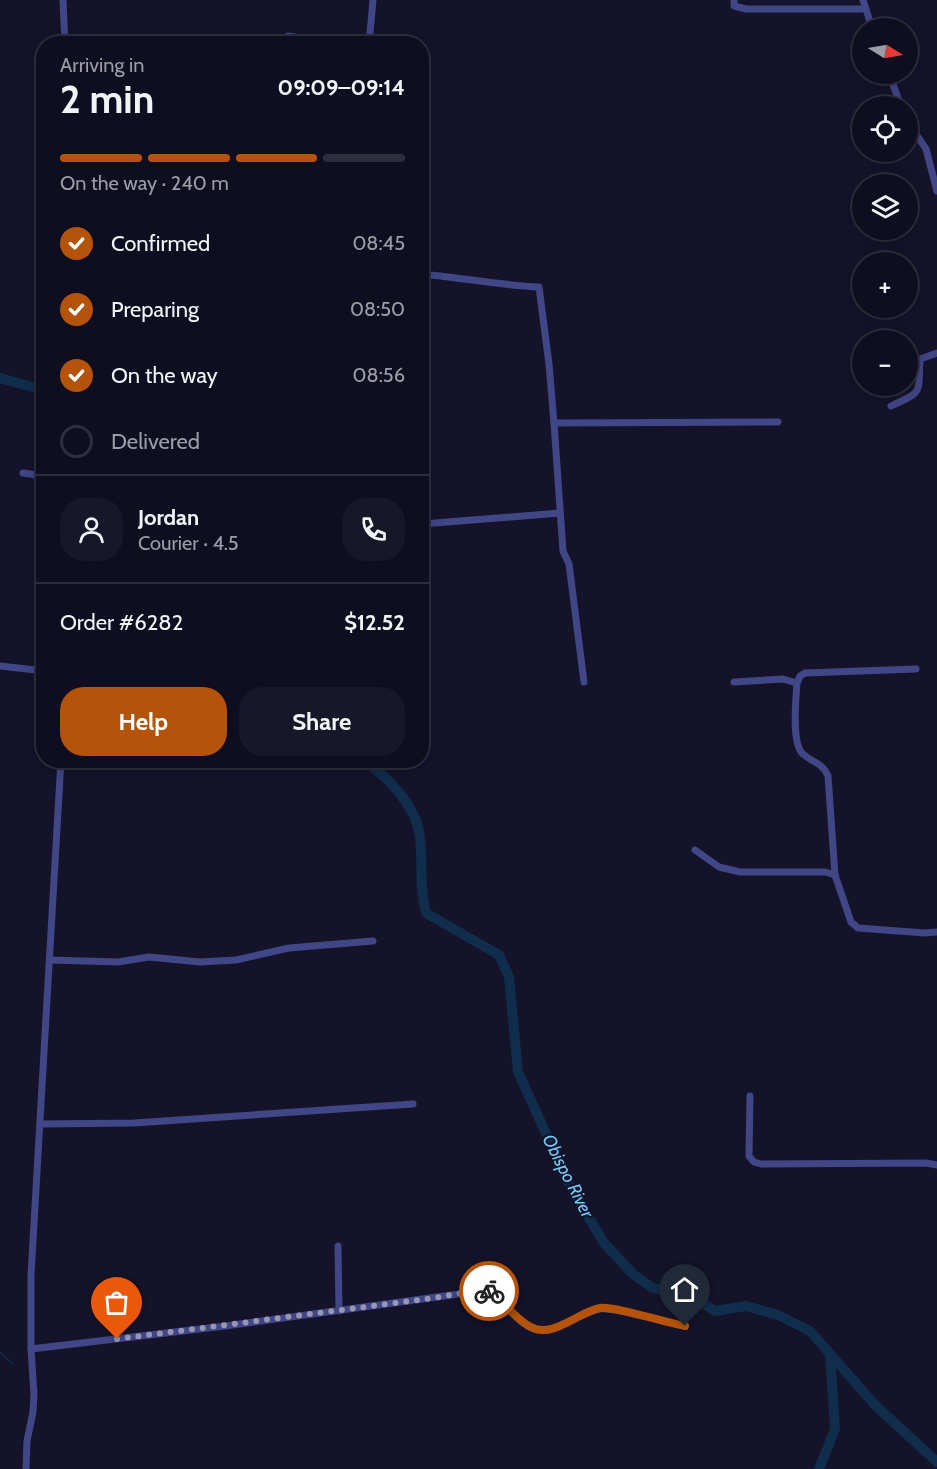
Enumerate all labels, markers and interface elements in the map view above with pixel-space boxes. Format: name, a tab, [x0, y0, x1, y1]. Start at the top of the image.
north arrow	[852, 18, 918, 84]
map controls	[852, 18, 918, 396]
text: Arriving in	[60, 53, 144, 77]
text: 09:09–09:14	[278, 74, 405, 101]
text: 2 min	[60, 75, 154, 123]
button: locate	[852, 96, 918, 162]
text: On the way · 240 m	[60, 171, 229, 195]
button: layers	[852, 174, 918, 240]
icon: check	[60, 227, 93, 260]
text: Confirmed	[111, 230, 210, 257]
text: 08:45	[352, 231, 405, 255]
button: +	[852, 252, 918, 318]
icon: check	[60, 293, 93, 326]
text: Preparing	[111, 296, 199, 323]
text: 08:50	[350, 297, 405, 321]
button: −	[852, 330, 918, 396]
icon: check	[60, 359, 93, 392]
text: On the way	[111, 362, 218, 389]
text: 08:56	[353, 363, 405, 387]
text: Delivered	[111, 428, 200, 455]
button: person	[60, 498, 123, 561]
button: phone	[342, 498, 405, 561]
text: Jordan	[138, 504, 199, 531]
text: Courier · 4.5	[138, 531, 239, 555]
text: Order #6282	[60, 609, 183, 636]
text: $12.52	[344, 609, 405, 636]
button: Help	[60, 687, 227, 756]
button: Share	[239, 687, 405, 756]
water label: Obispo River	[538, 1131, 599, 1223]
courier	[459, 1261, 519, 1321]
pin	[659, 1264, 710, 1326]
icon: home	[668, 1273, 701, 1306]
icon: bike	[473, 1275, 506, 1308]
pin	[91, 1277, 142, 1339]
icon: bag	[100, 1286, 133, 1319]

